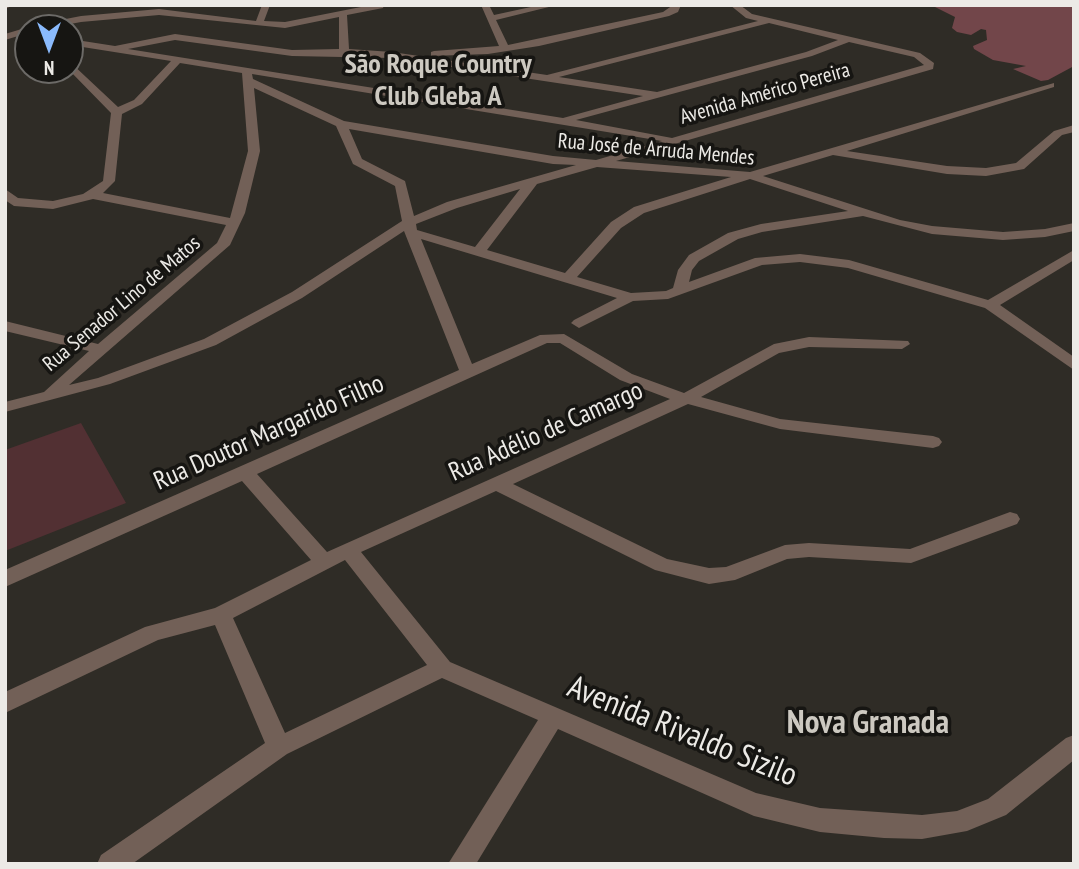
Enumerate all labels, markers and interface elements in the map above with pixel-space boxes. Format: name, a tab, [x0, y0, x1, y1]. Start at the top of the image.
north arrow	[14, 14, 84, 84]
district label: São Roque Country Club Gleba A	[344, 48, 532, 114]
text: N	[44, 56, 54, 80]
street label: Avenida Américo Pereira	[677, 58, 853, 130]
street label: Rua José de Arruda Mendes	[557, 129, 755, 171]
street label: Rua Senador Lino de Matos	[38, 231, 206, 377]
street label: Rua Doutor Margarido Filho	[149, 368, 389, 498]
street label: Rua Adélio de Camargo	[444, 375, 648, 489]
street label: Avenida Rivaldo Sizilo	[562, 668, 802, 796]
district label: Nova Granada	[787, 704, 949, 744]

